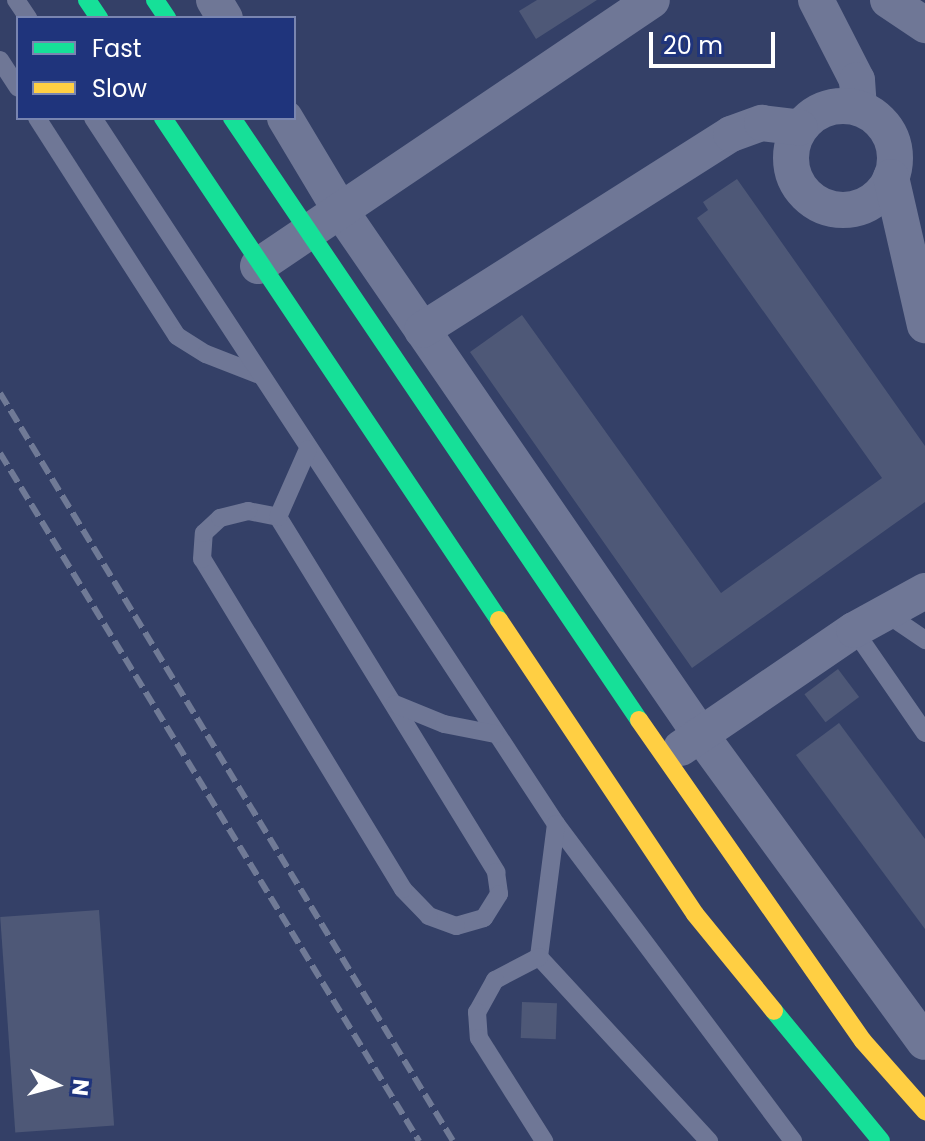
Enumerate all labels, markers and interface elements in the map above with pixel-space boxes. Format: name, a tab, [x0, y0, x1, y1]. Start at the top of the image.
legend	[16, 16, 296, 120]
scale bar	[653, 16, 779, 66]
text: 20 m	[663, 29, 723, 62]
text: Fast	[92, 32, 142, 65]
text: Slow	[92, 72, 147, 105]
north arrow	[16, 1045, 96, 1125]
text: N	[64, 1078, 97, 1097]

